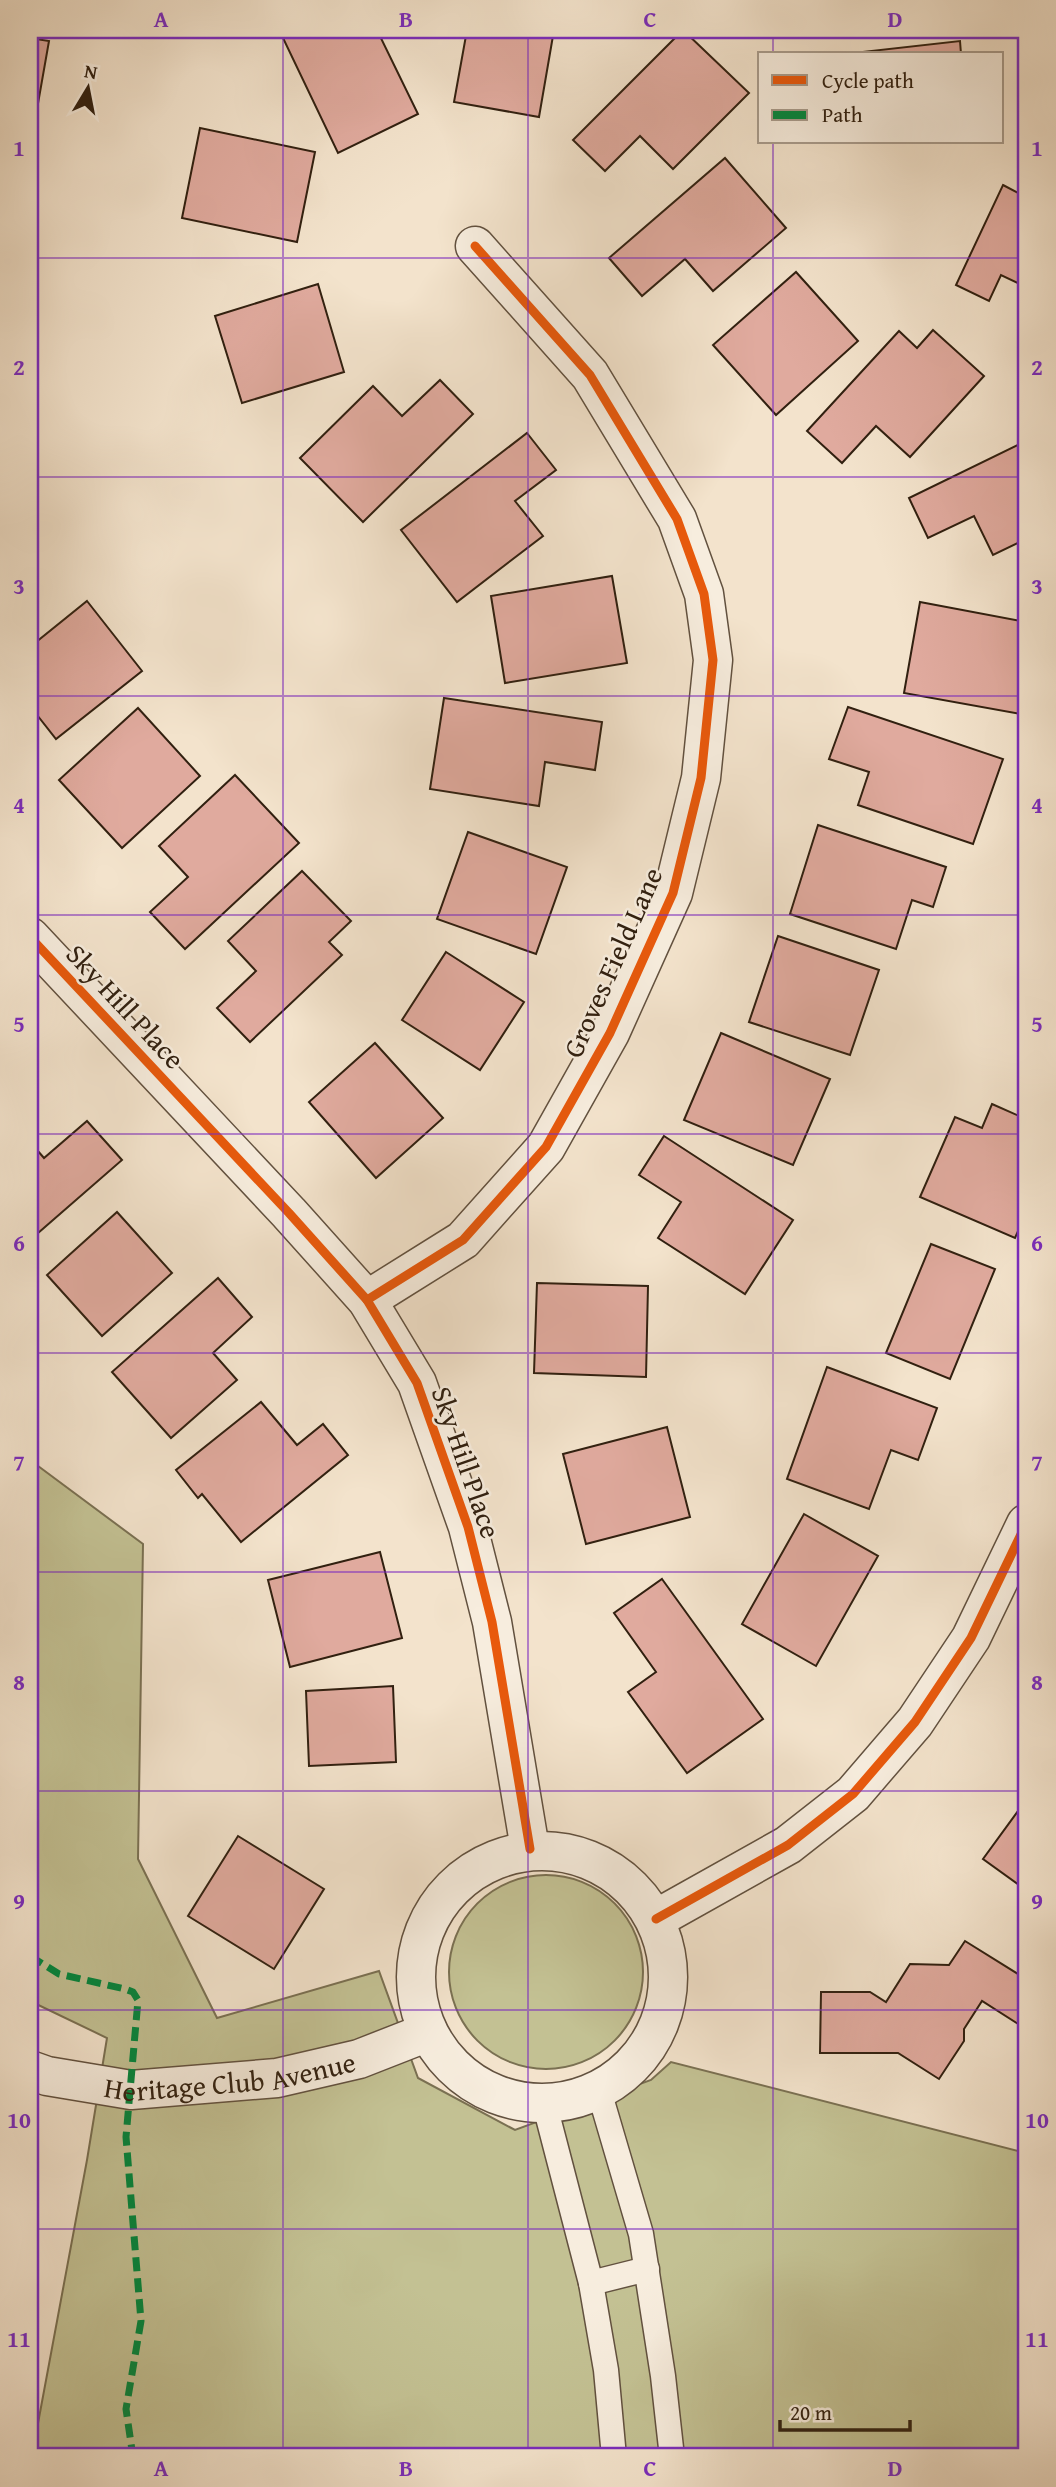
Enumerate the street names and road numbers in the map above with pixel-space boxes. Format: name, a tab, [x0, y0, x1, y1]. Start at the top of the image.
street label: Groves Field Lane	[552, 860, 672, 1064]
street label: Sky Hill Place	[57, 934, 195, 1078]
street label: Sky Hill Place	[422, 1381, 512, 1543]
street label: Heritage Club Avenue	[102, 2040, 359, 2111]

